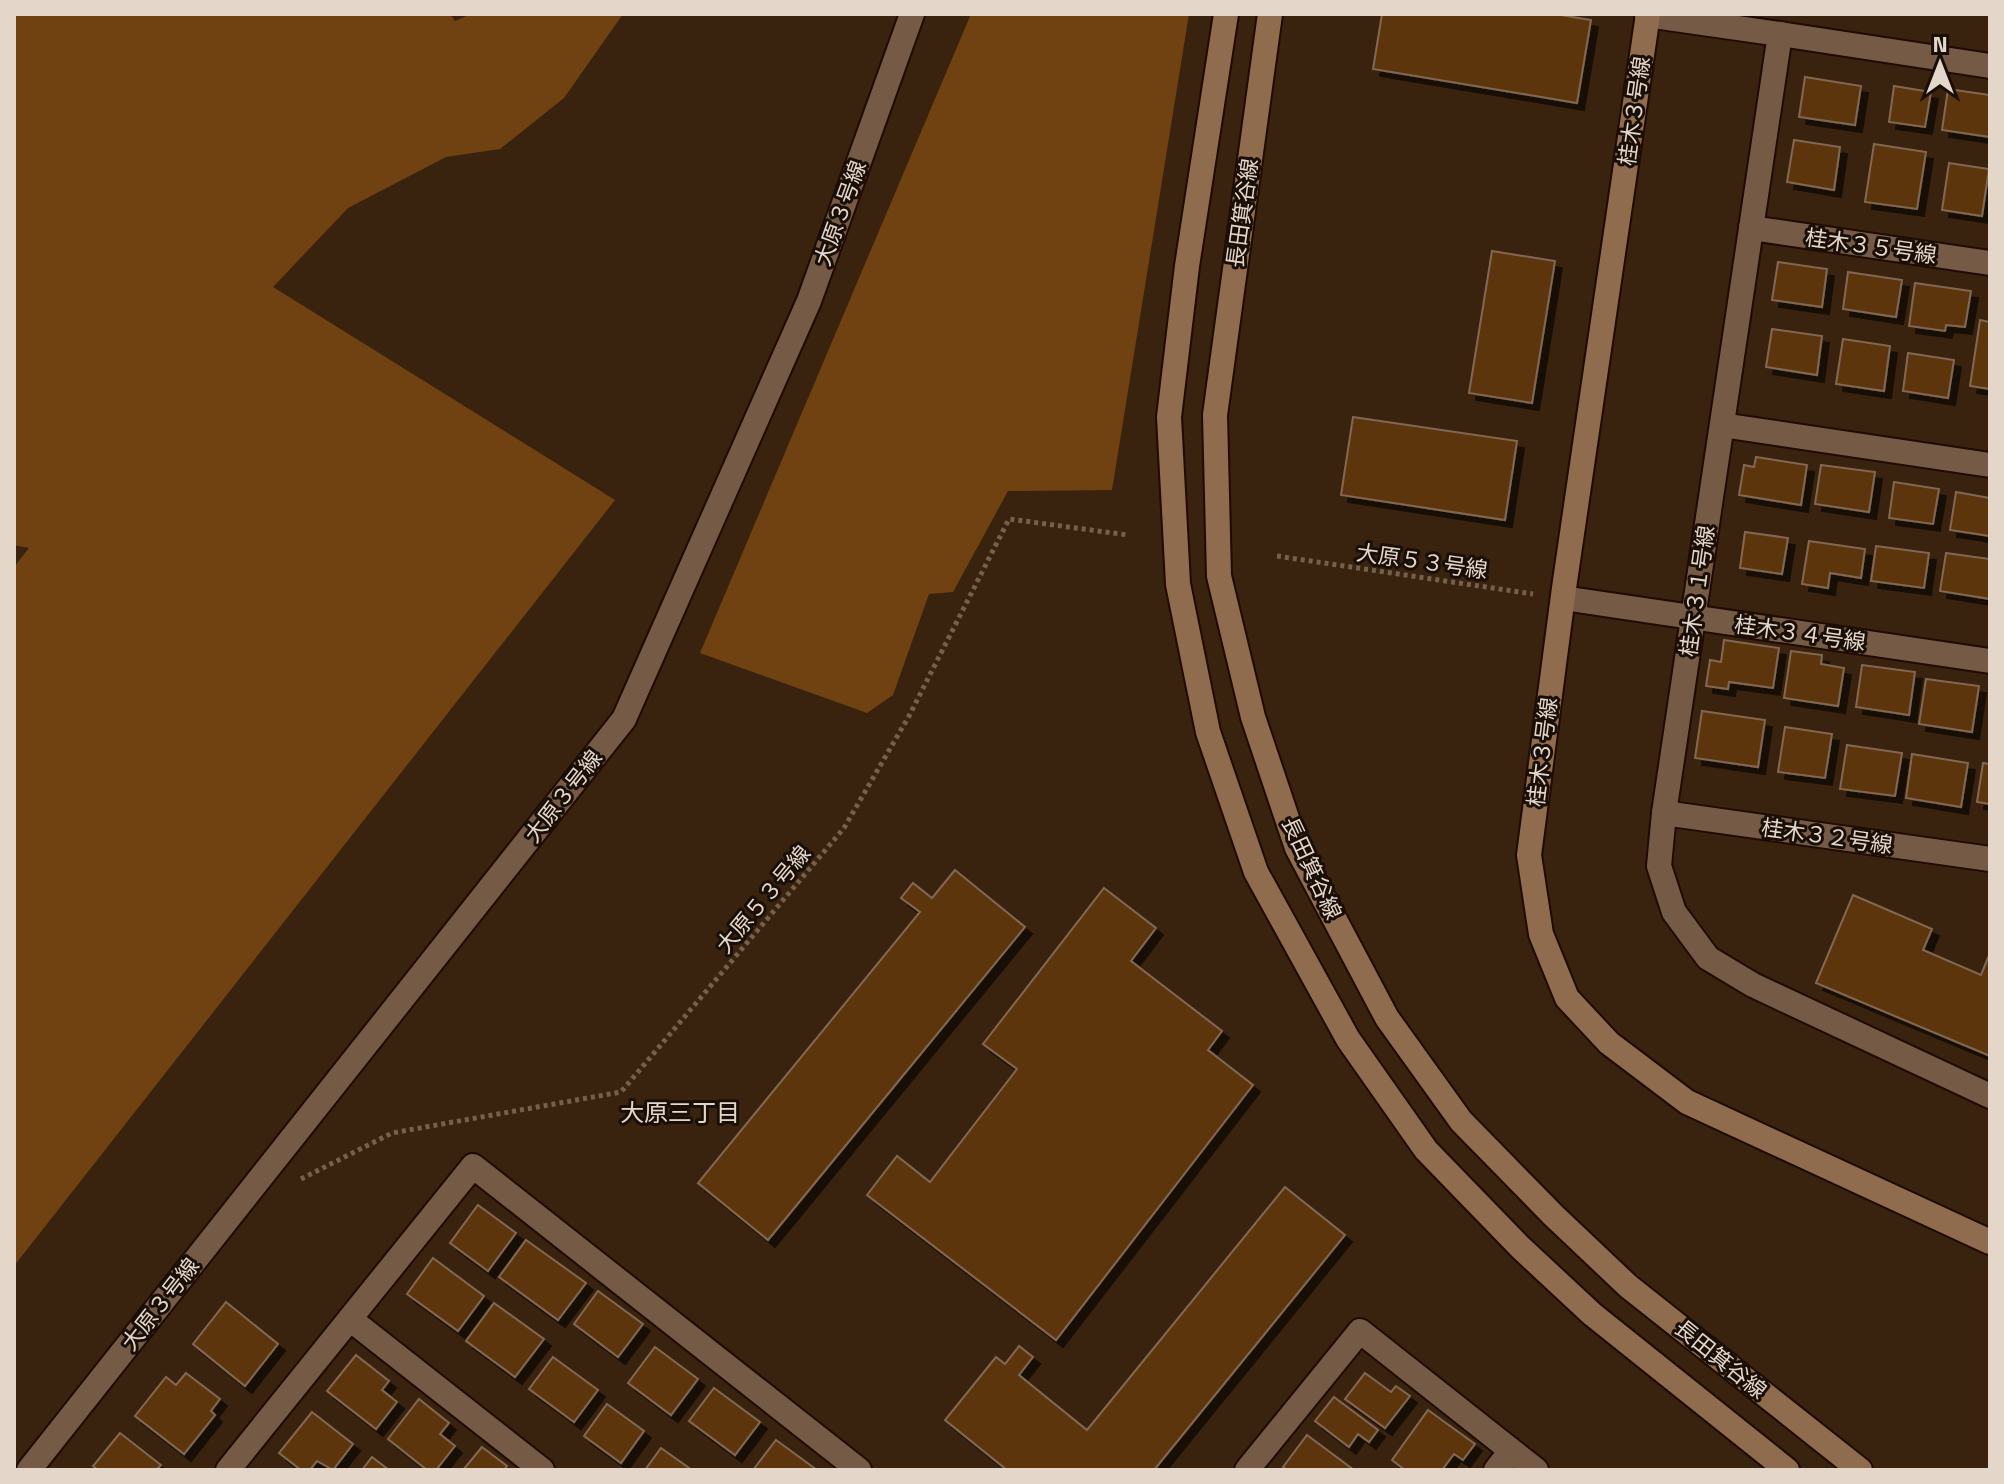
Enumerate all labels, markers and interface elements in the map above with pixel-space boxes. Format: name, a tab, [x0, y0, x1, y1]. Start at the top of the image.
north arrow	[1900, 24, 1980, 104]
text: N	[1932, 27, 1948, 61]
street label: 桂木３号線	[1610, 54, 1658, 168]
street label: 大原３号線	[805, 155, 875, 271]
street label: 長田箕谷線	[1218, 156, 1266, 270]
street label: 桂木３５号線	[1803, 220, 1939, 272]
street label: 桂木３１号線	[1671, 523, 1723, 659]
street label: 大原５３号線	[1354, 535, 1490, 587]
street label: 桂木３４号線	[1732, 607, 1868, 659]
street label: 桂木３号線	[1518, 695, 1566, 809]
street label: 大原３号線	[516, 742, 610, 850]
street label: 桂木３２号線	[1759, 810, 1895, 862]
street label: 長田箕谷線	[1273, 811, 1351, 925]
street label: 大原５３号線	[708, 838, 818, 960]
district label: 大原三丁目	[620, 1094, 740, 1130]
street label: 大原３号線	[113, 1250, 207, 1358]
street label: 長田箕谷線	[1668, 1311, 1774, 1407]

